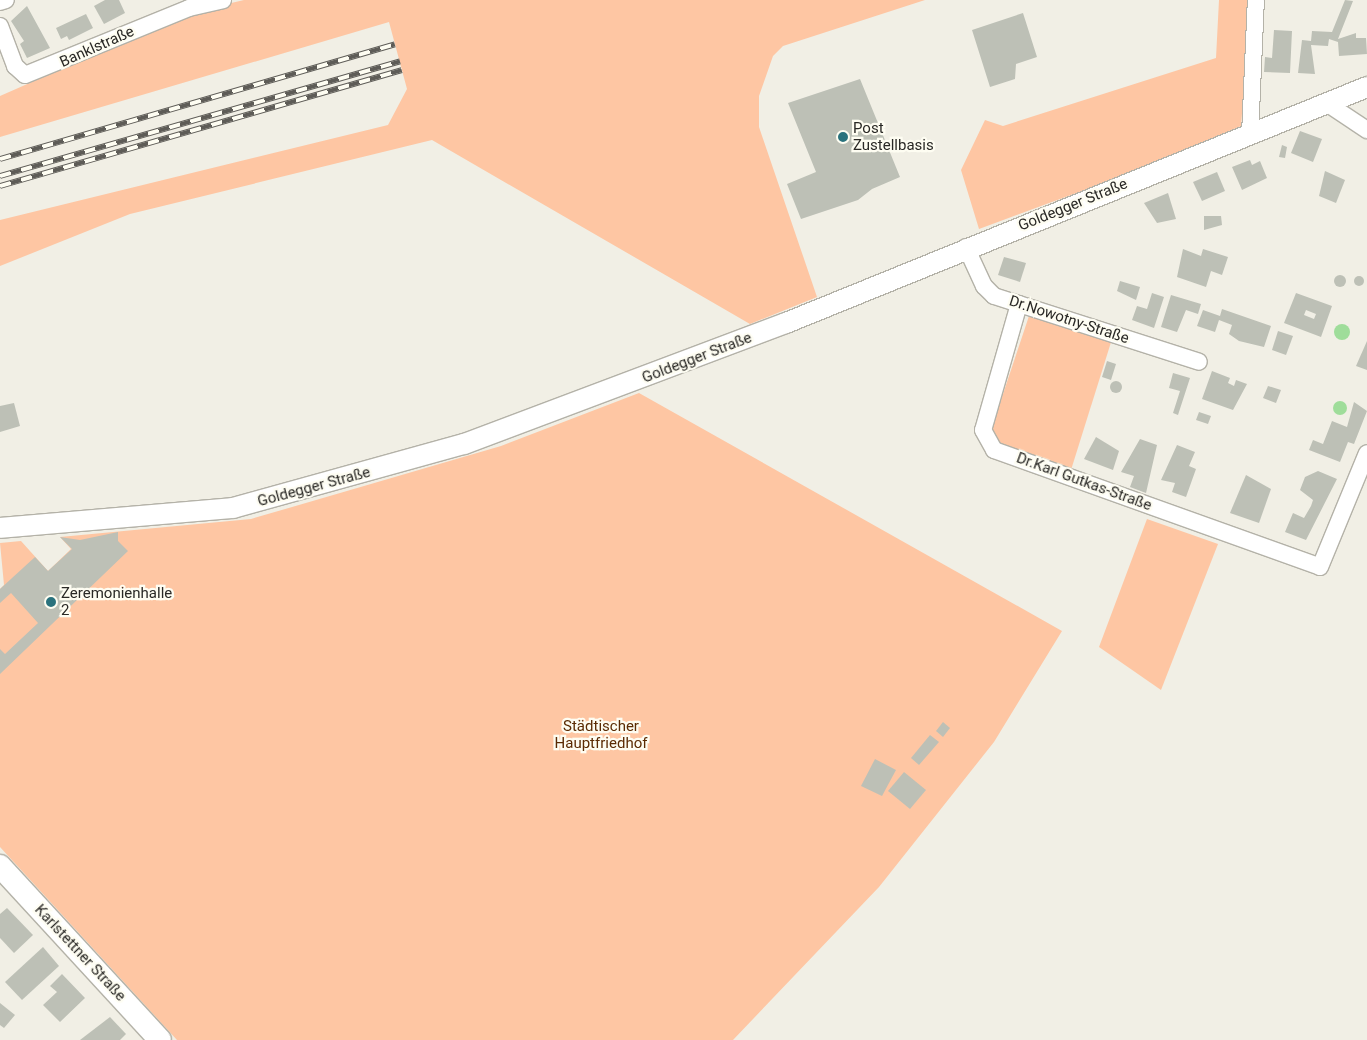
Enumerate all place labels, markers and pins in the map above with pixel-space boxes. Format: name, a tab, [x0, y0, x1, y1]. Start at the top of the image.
place label: Post Zustellbasis	[853, 119, 934, 154]
marker: Post Zustellbasis	[837, 131, 849, 143]
place label: Zeremonienhalle 2	[61, 584, 172, 619]
marker: Zeremonienhalle 2	[45, 596, 57, 608]

